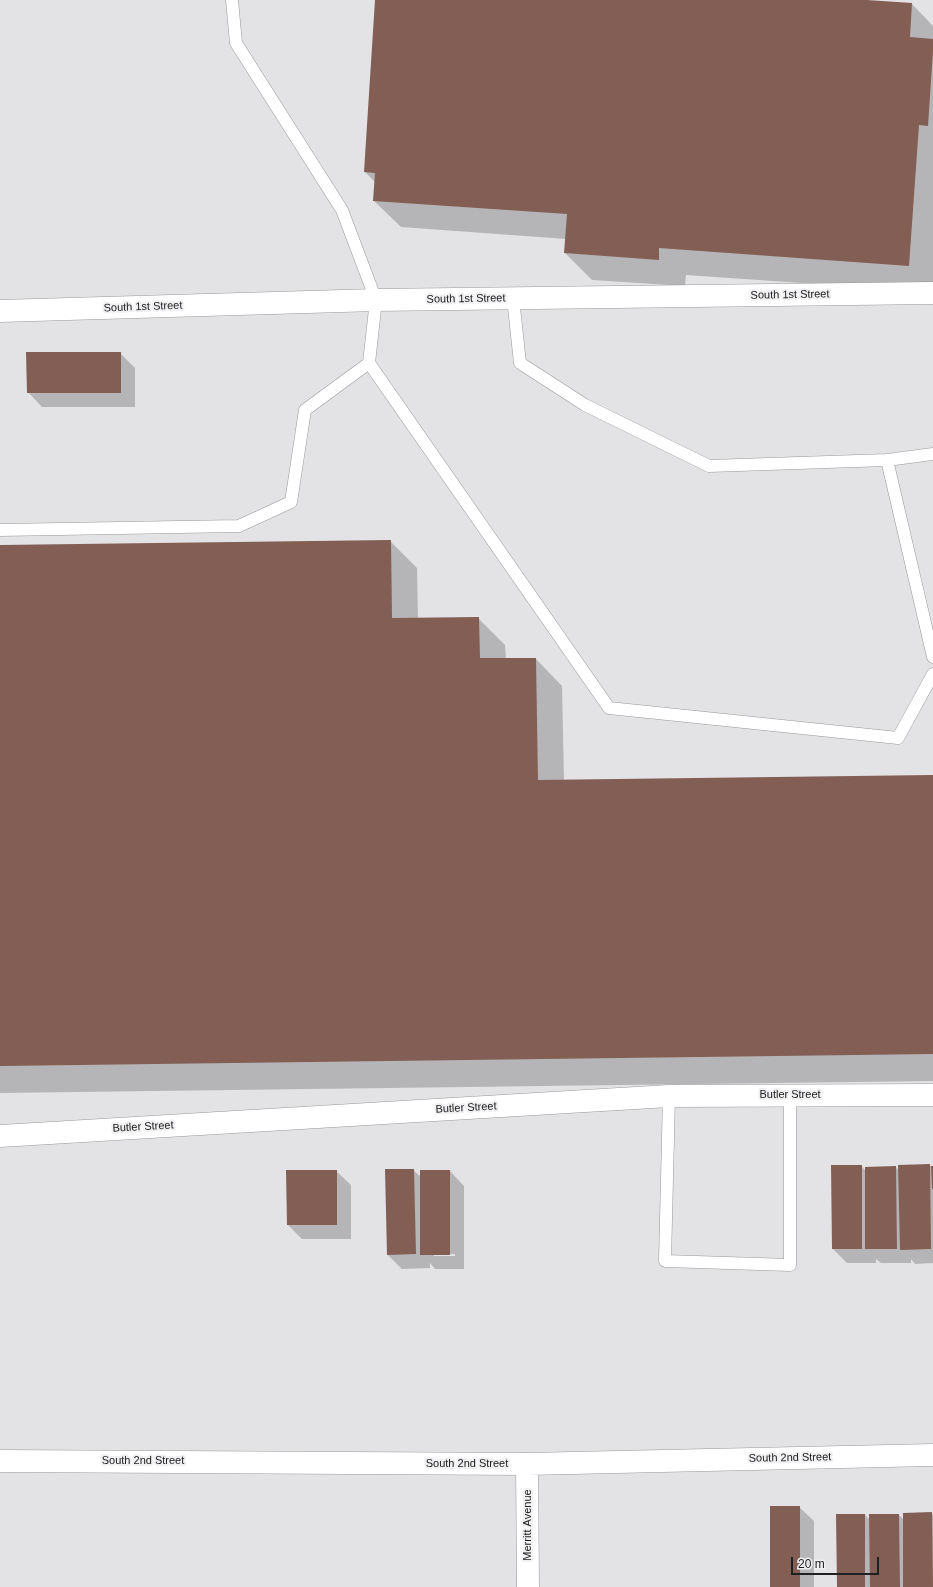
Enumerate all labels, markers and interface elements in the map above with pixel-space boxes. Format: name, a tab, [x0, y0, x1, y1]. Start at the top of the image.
street label: South 1st Street	[750, 288, 830, 302]
street label: South 1st Street	[426, 292, 506, 306]
street label: South 1st Street	[103, 299, 183, 315]
street label: Butler Street	[759, 1088, 821, 1102]
street label: Butler Street	[435, 1100, 497, 1116]
street label: Butler Street	[112, 1119, 174, 1135]
street label: South 2nd Street	[749, 1451, 831, 1465]
street label: South 2nd Street	[102, 1454, 184, 1468]
street label: South 2nd Street	[426, 1457, 508, 1471]
street label: Merritt Avenue	[521, 1489, 535, 1561]
scale bar	[793, 1549, 881, 1575]
text: 20 m	[798, 1557, 825, 1571]

